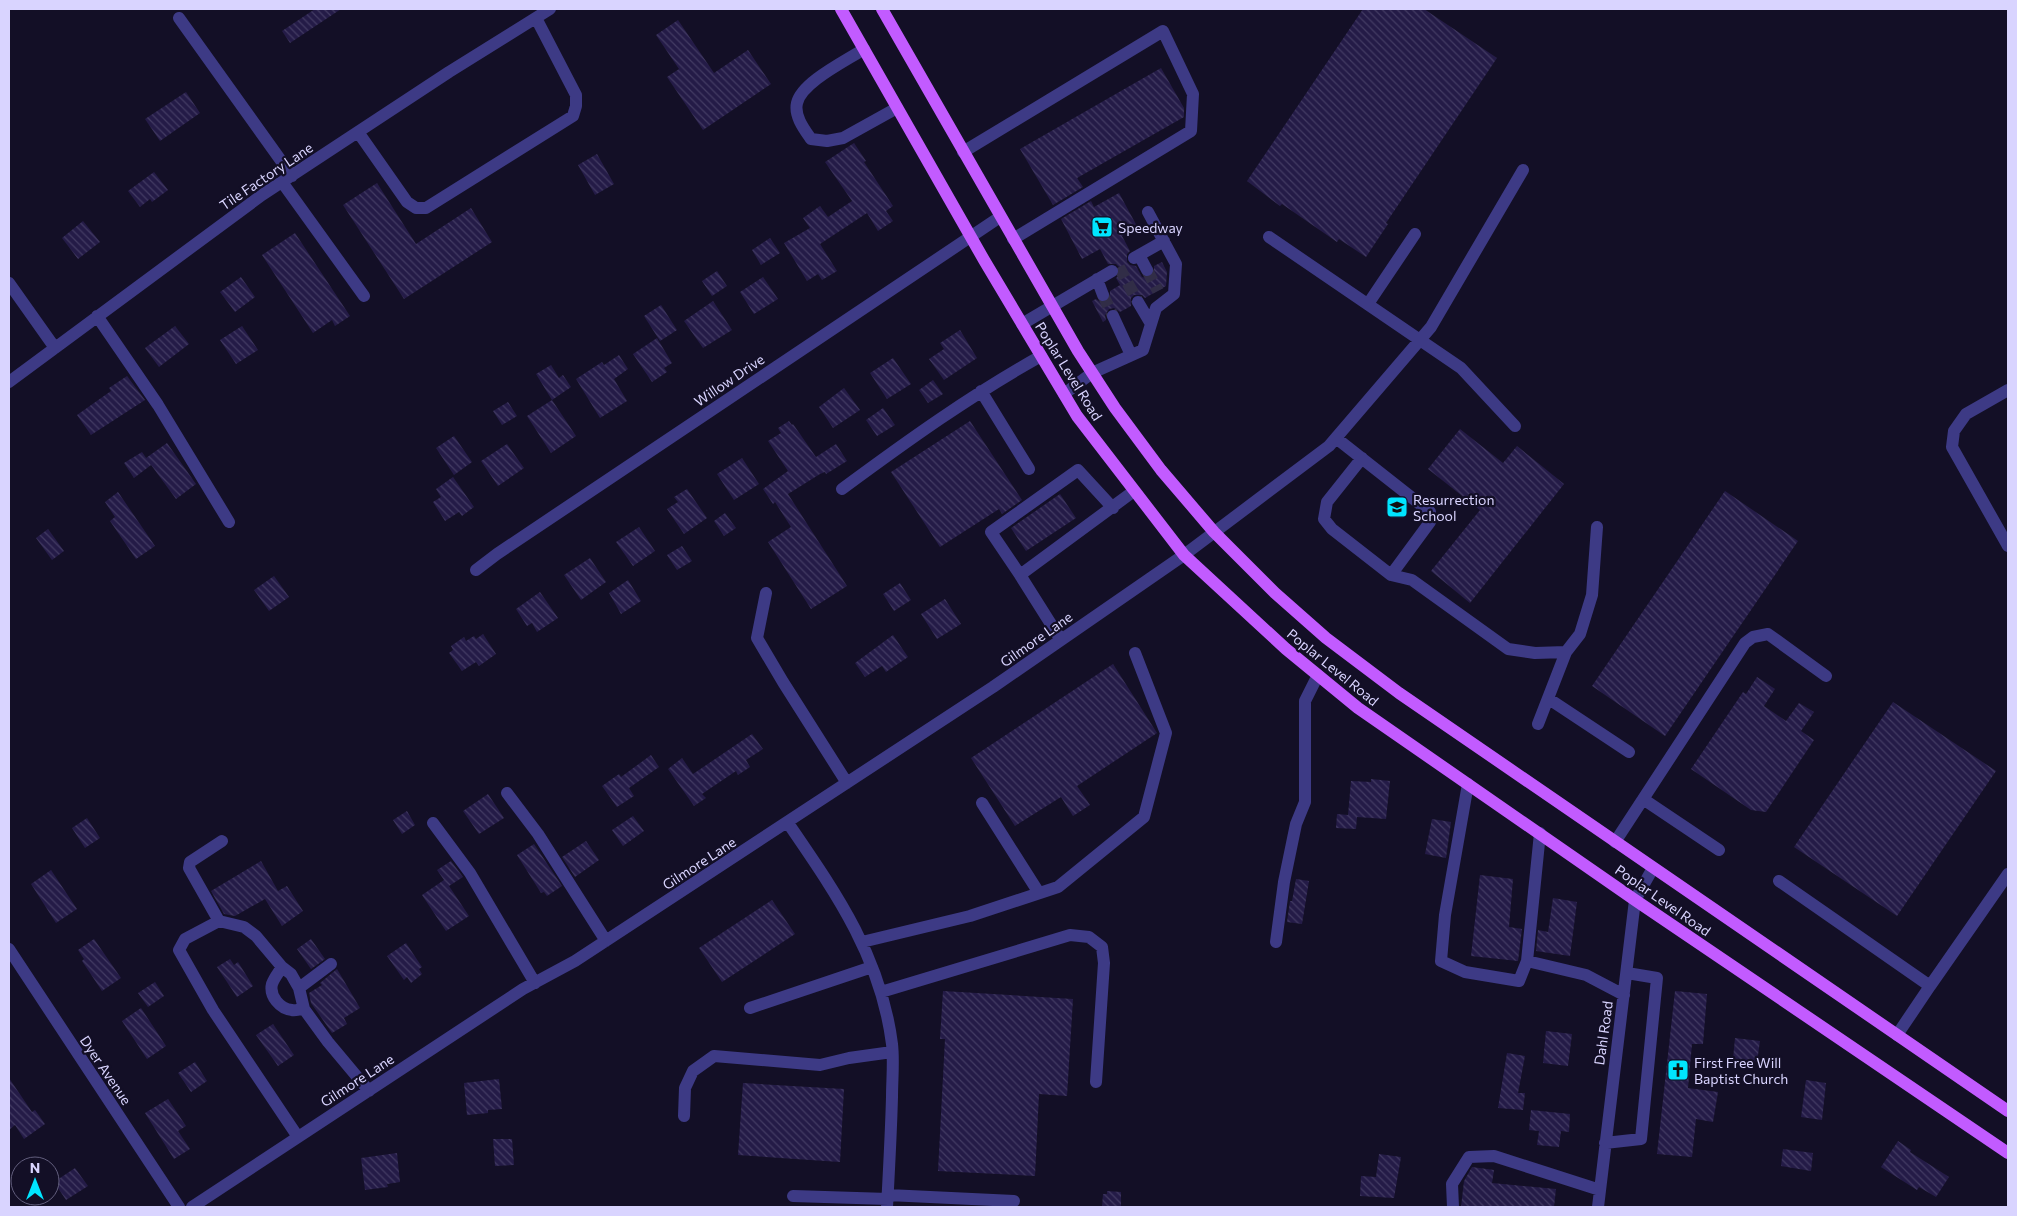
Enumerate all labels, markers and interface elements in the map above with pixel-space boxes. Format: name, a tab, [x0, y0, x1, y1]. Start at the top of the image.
street label: Tile Factory Lane	[216, 139, 316, 213]
supermarket icon: Speedway	[1090, 215, 1114, 239]
place label: Speedway	[1118, 219, 1183, 236]
street label: Poplar Level Road	[1032, 319, 1106, 423]
street label: Willow Drive	[691, 350, 767, 410]
place label: Resurrection School	[1413, 491, 1494, 524]
school or university icon: Resurrection School	[1385, 495, 1409, 519]
street label: Gilmore Lane	[997, 608, 1075, 670]
street label: Poplar Level Road	[1284, 625, 1382, 709]
street label: Gilmore Lane	[659, 833, 739, 893]
street label: Poplar Level Road	[1612, 861, 1714, 939]
street label: Dahl Road	[1590, 1000, 1616, 1066]
street label: Dyer Avenue	[77, 1032, 135, 1108]
street label: Gilmore Lane	[317, 1050, 397, 1110]
place label: First Free Will Baptist Church	[1694, 1054, 1788, 1087]
church icon: First Free Will Baptist Church	[1666, 1058, 1690, 1082]
north arrow	[10, 1156, 60, 1206]
text: N	[30, 1159, 40, 1176]

